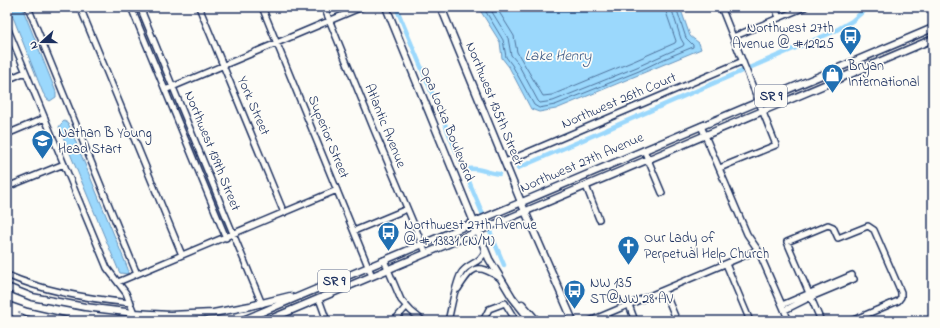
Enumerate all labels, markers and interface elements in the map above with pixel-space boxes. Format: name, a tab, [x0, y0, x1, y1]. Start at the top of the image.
place label: Northwest 27th Avenue @ #12925	[732, 18, 834, 55]
north arrow	[22, 22, 62, 62]
bus stop icon: Northwest 27th Avenue @ #12925	[837, 23, 863, 56]
text: N	[25, 39, 42, 52]
street label: Northwest 135th Street	[460, 39, 528, 169]
water label: Lake Henry	[525, 45, 592, 68]
place label: Bryan International	[847, 56, 919, 93]
shop icon: Bryan International	[820, 61, 846, 94]
street label: Opa Locka Boulevard	[414, 63, 480, 185]
street label: Northwest 26th Court	[558, 67, 680, 135]
street label: York Street	[231, 73, 275, 139]
street label: Atlantic Avenue	[359, 81, 412, 172]
road number: SR 9	[755, 85, 787, 107]
street label: Northwest 139th Street	[178, 88, 246, 214]
street label: Superior Street	[302, 92, 354, 182]
place label: Nathan B Young Head Start	[58, 123, 152, 160]
street label: Northwest 27th Avenue	[517, 127, 648, 199]
school or university icon: Nathan B Young Head Start	[30, 128, 56, 161]
place label: Northwest 27th Avenue @ # 13831 (N/M)	[404, 215, 537, 252]
bus stop icon: Northwest 27th Avenue @ # 13831 (N/M)	[376, 220, 402, 253]
place label: Our Lady of Perpetual Help Church	[644, 228, 769, 265]
church icon: Our Lady of Perpetual Help Church	[615, 233, 641, 266]
road number: SR 9	[318, 270, 350, 292]
place label: NW 135 ST@NW 28 AV	[590, 273, 674, 310]
bus stop icon: NW 135 ST@NW 28 AV	[562, 278, 588, 311]

